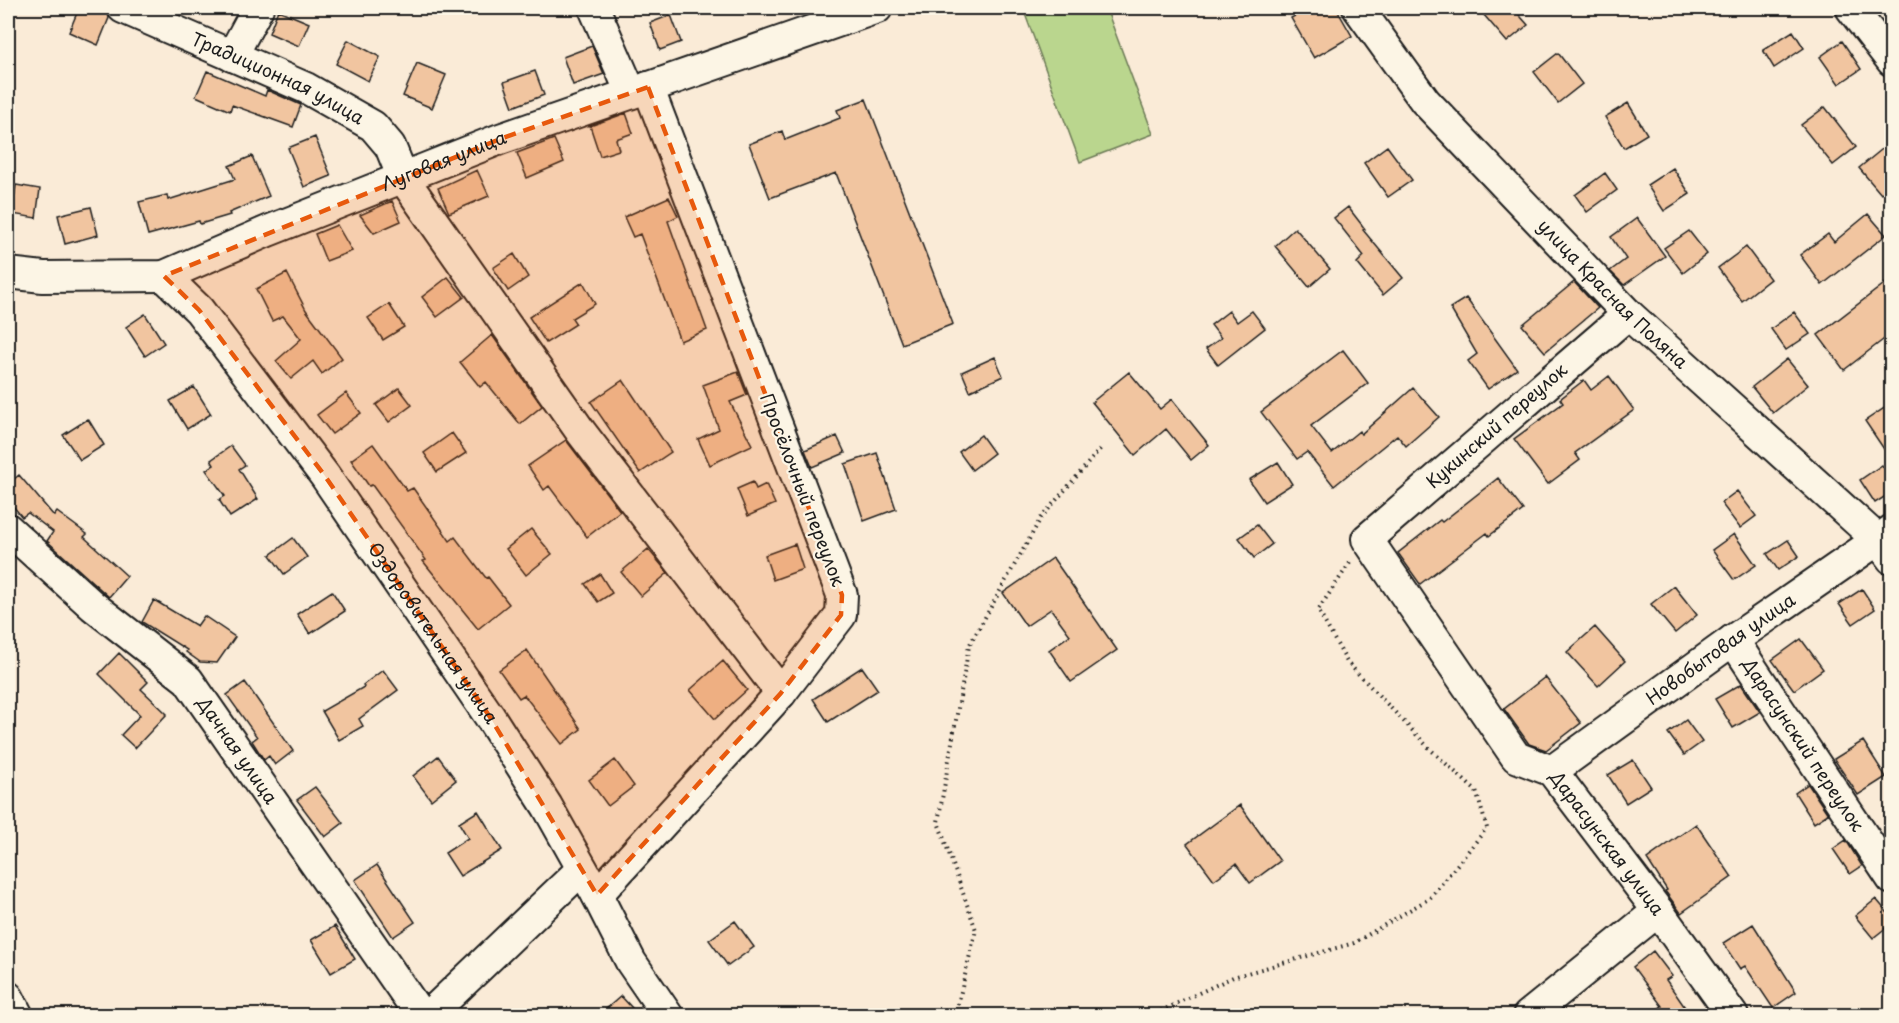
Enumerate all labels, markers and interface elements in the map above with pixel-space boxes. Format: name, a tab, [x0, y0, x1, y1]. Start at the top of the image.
street label: Традиционная улица	[187, 24, 370, 131]
street label: Луговая улица	[377, 123, 510, 197]
street label: улица Красная Поляна	[1532, 212, 1695, 375]
street label: Кукинский переулок	[1419, 356, 1573, 494]
street label: Просёлочный переулок	[754, 389, 853, 590]
street label: Оздоровительная улица	[362, 536, 506, 729]
street label: Новобытовая улица	[1640, 585, 1801, 711]
street label: Дарасунский переулок	[1736, 651, 1872, 836]
street label: Дачная улица	[191, 690, 285, 810]
street label: Дарасунская улица	[1544, 764, 1672, 921]

